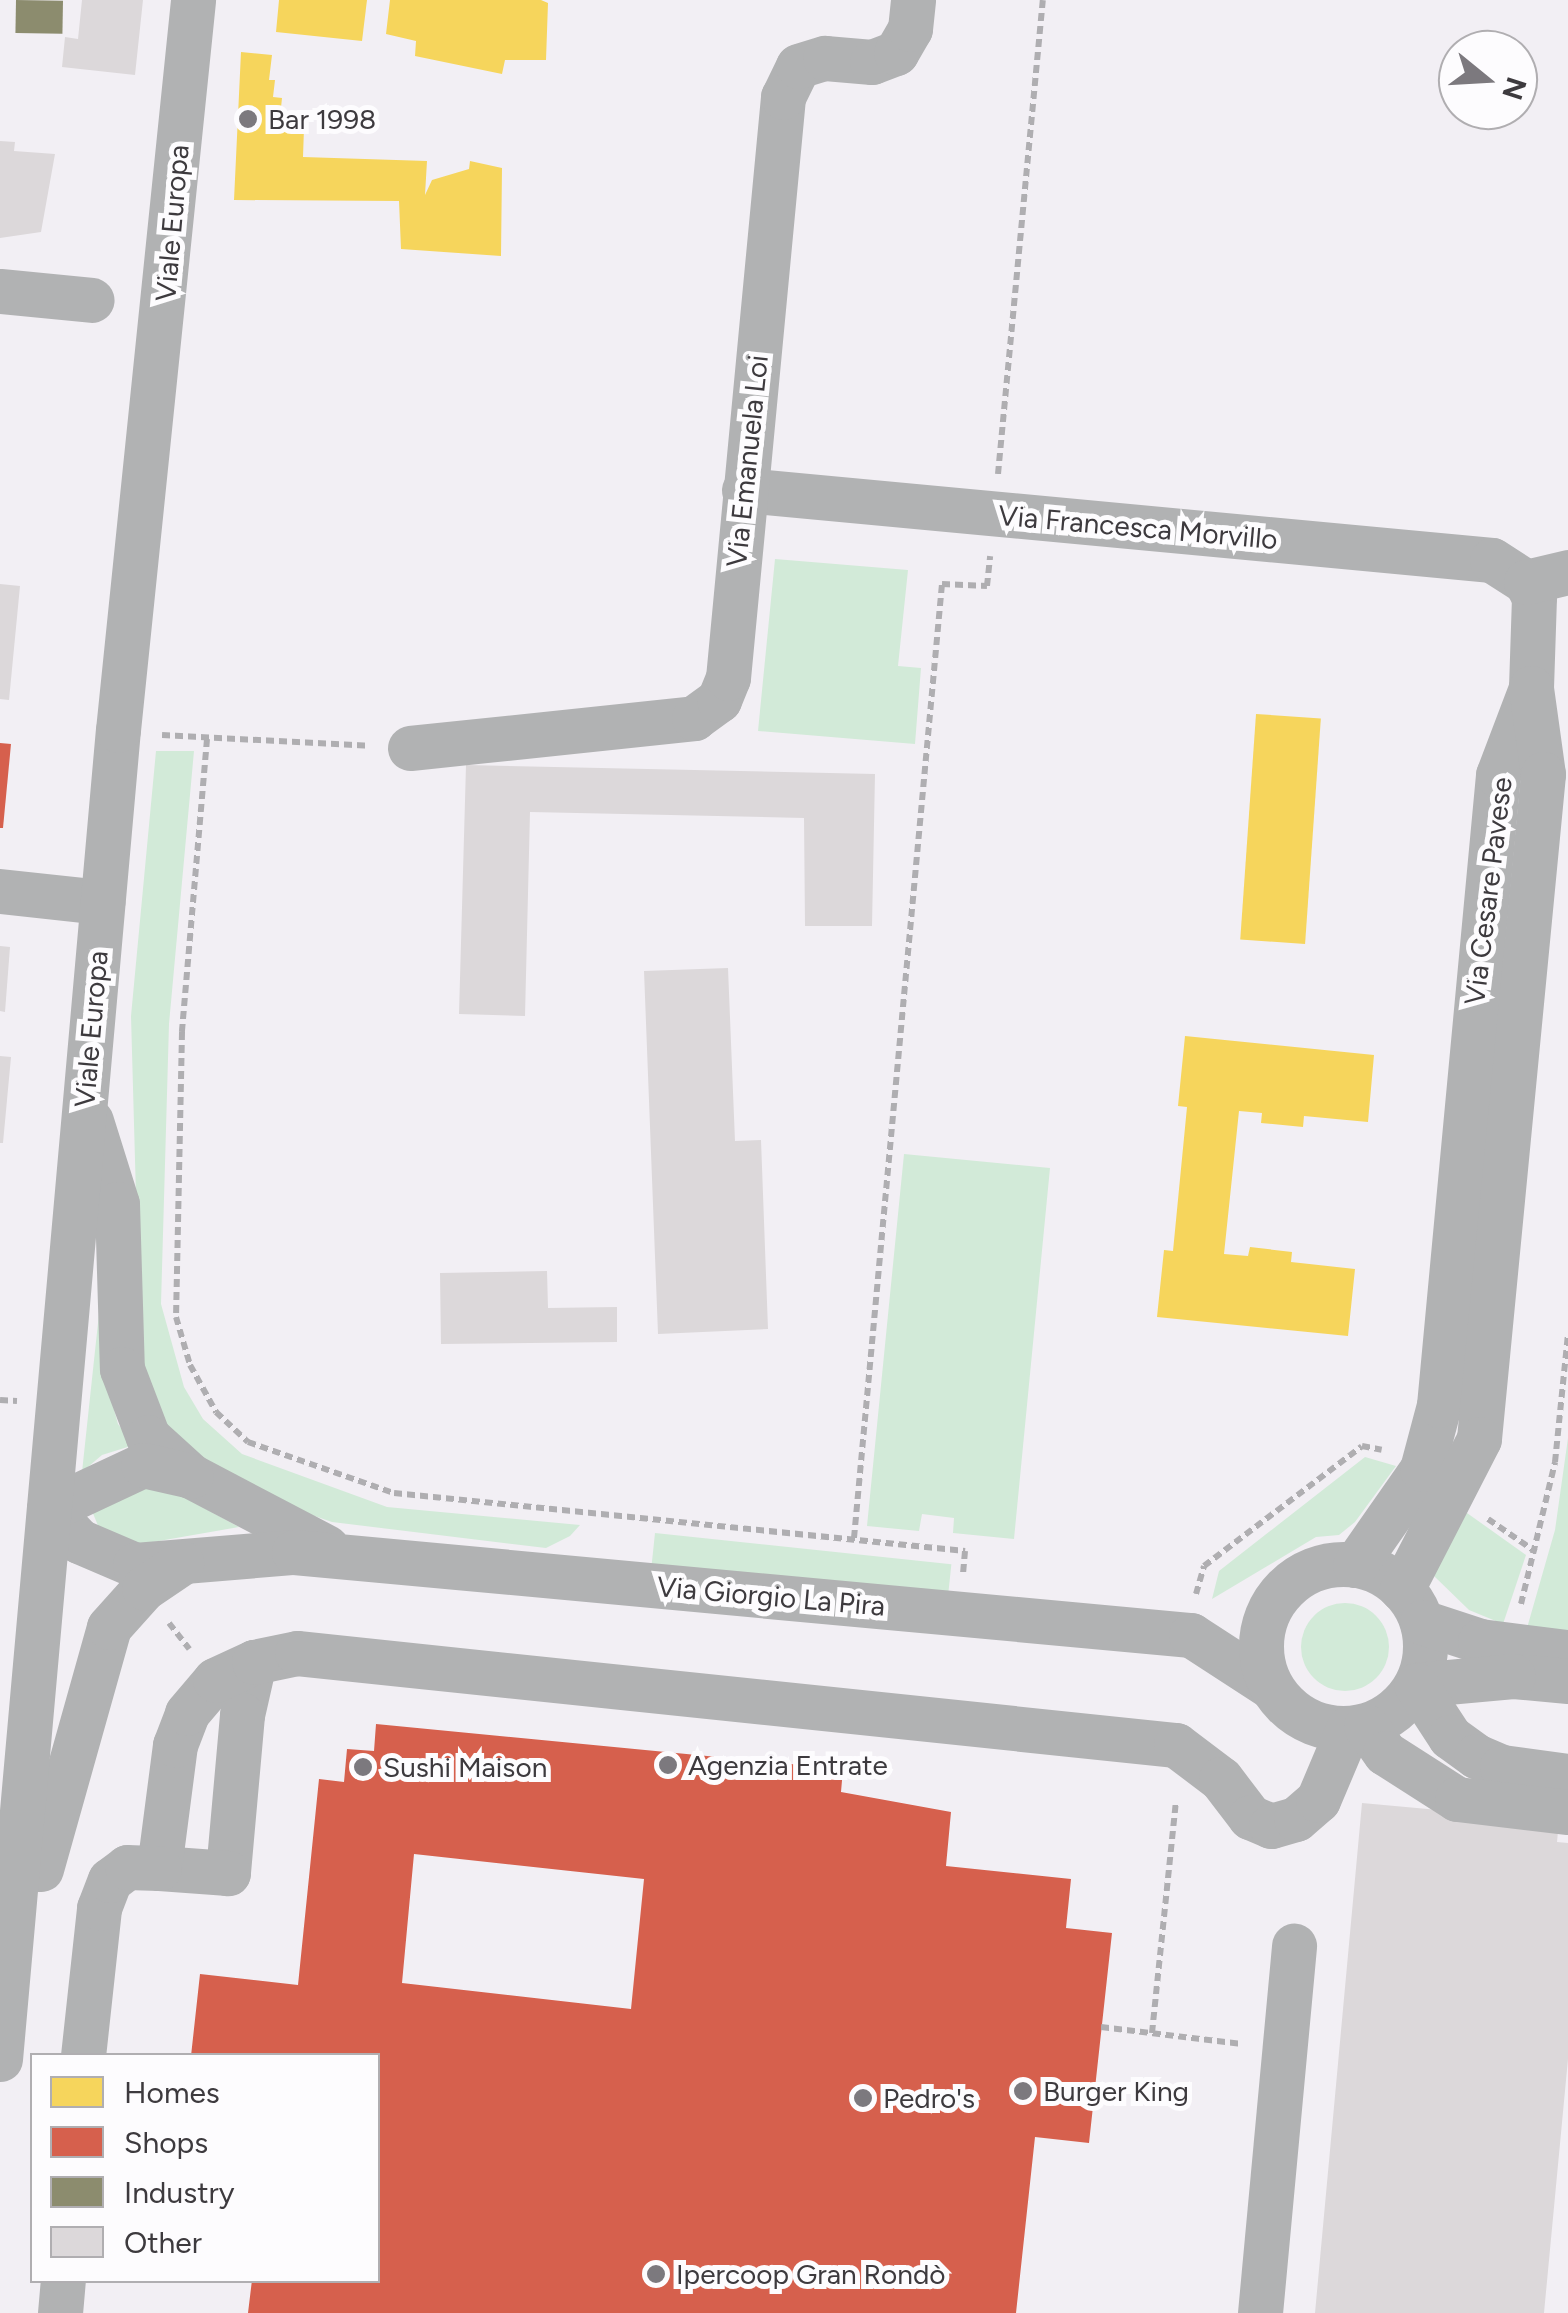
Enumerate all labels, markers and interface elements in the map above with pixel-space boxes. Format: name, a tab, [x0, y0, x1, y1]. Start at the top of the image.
north arrow	[1438, 30, 1538, 130]
text: N	[1495, 73, 1534, 104]
place label: Bar 1998	[268, 102, 376, 136]
marker: Bar 1998	[237, 108, 259, 130]
street label: Viale Europa	[148, 143, 196, 303]
street label: Via Emanuela Loi	[719, 353, 775, 569]
street label: Via Francesca Morvillo	[997, 498, 1279, 556]
street label: Via Cesare Pavese	[1457, 775, 1519, 1007]
street label: Viale Europa	[67, 949, 115, 1109]
street label: Via Giorgio La Pira	[656, 1569, 886, 1623]
place label: Agenzia Entrate	[688, 1748, 888, 1782]
place label: Sushi Maison	[383, 1750, 547, 1784]
marker: Agenzia Entrate	[657, 1754, 679, 1776]
marker: Sushi Maison	[352, 1756, 374, 1778]
legend	[30, 2053, 380, 2283]
text: Homes	[124, 2074, 220, 2111]
place label: Burger King	[1043, 2074, 1189, 2108]
marker: Burger King	[1012, 2080, 1034, 2102]
place label: Pedro's	[883, 2081, 975, 2115]
marker: Pedro's	[852, 2087, 874, 2109]
text: Shops	[124, 2124, 208, 2161]
text: Industry	[124, 2174, 234, 2211]
text: Other	[124, 2224, 202, 2261]
place label: Ipercoop Gran Rondò	[676, 2257, 946, 2291]
marker: Ipercoop Gran Rondò	[645, 2263, 667, 2285]

